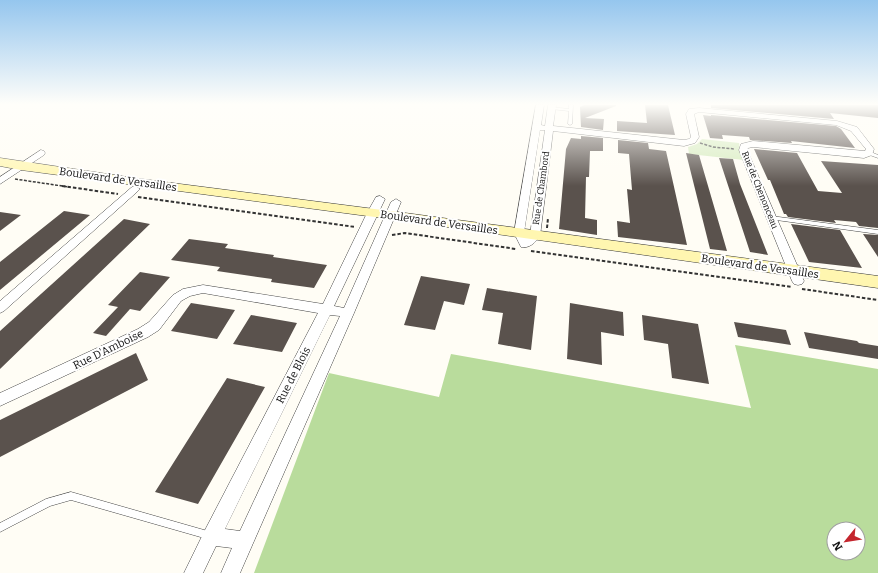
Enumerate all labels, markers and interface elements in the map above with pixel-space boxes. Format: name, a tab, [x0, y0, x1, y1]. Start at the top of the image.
street label: Rue de Chambord	[531, 150, 551, 225]
street label: Rue de Chenonceau	[740, 150, 780, 231]
street label: Boulevard de Versailles	[58, 165, 177, 194]
street label: Boulevard de Versailles	[379, 208, 498, 237]
street label: Boulevard de Versailles	[700, 252, 819, 281]
street label: Rue D'Amboise	[71, 327, 145, 372]
street label: Rue de Blois	[274, 345, 313, 406]
north arrow	[826, 521, 866, 561]
text: N	[830, 538, 846, 553]

